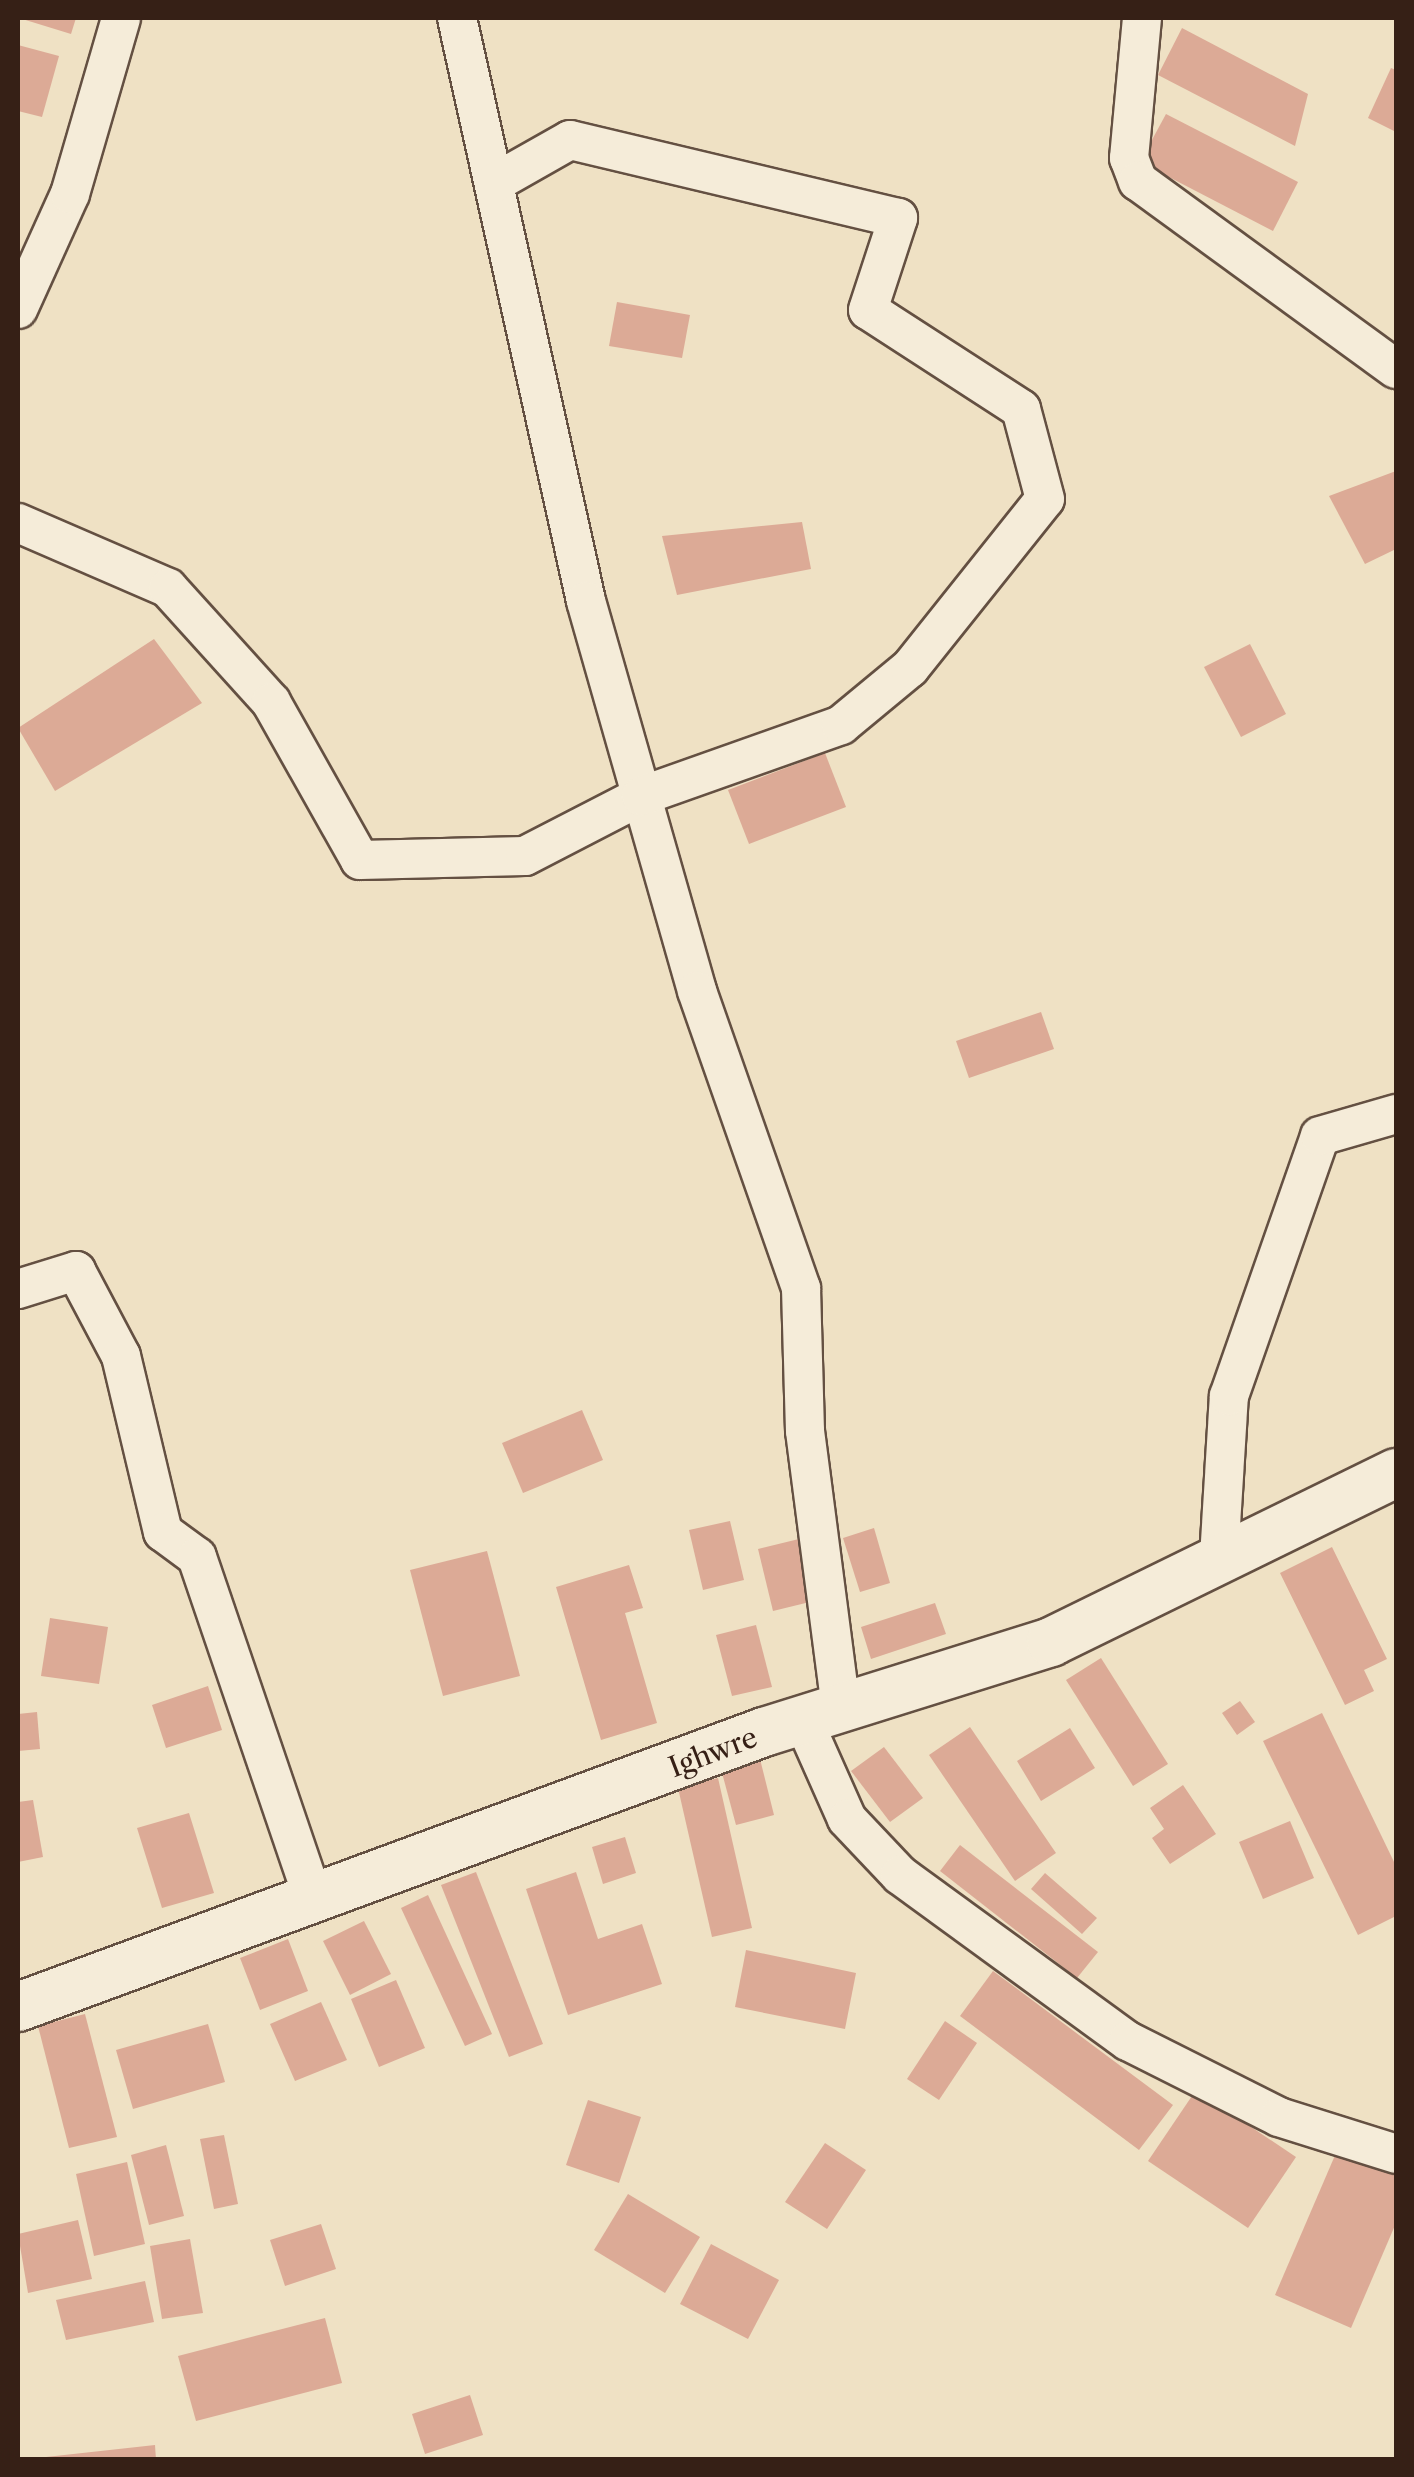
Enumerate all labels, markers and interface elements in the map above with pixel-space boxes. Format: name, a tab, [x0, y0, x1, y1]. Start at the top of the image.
street label: Ighwre	[664, 1720, 762, 1784]

